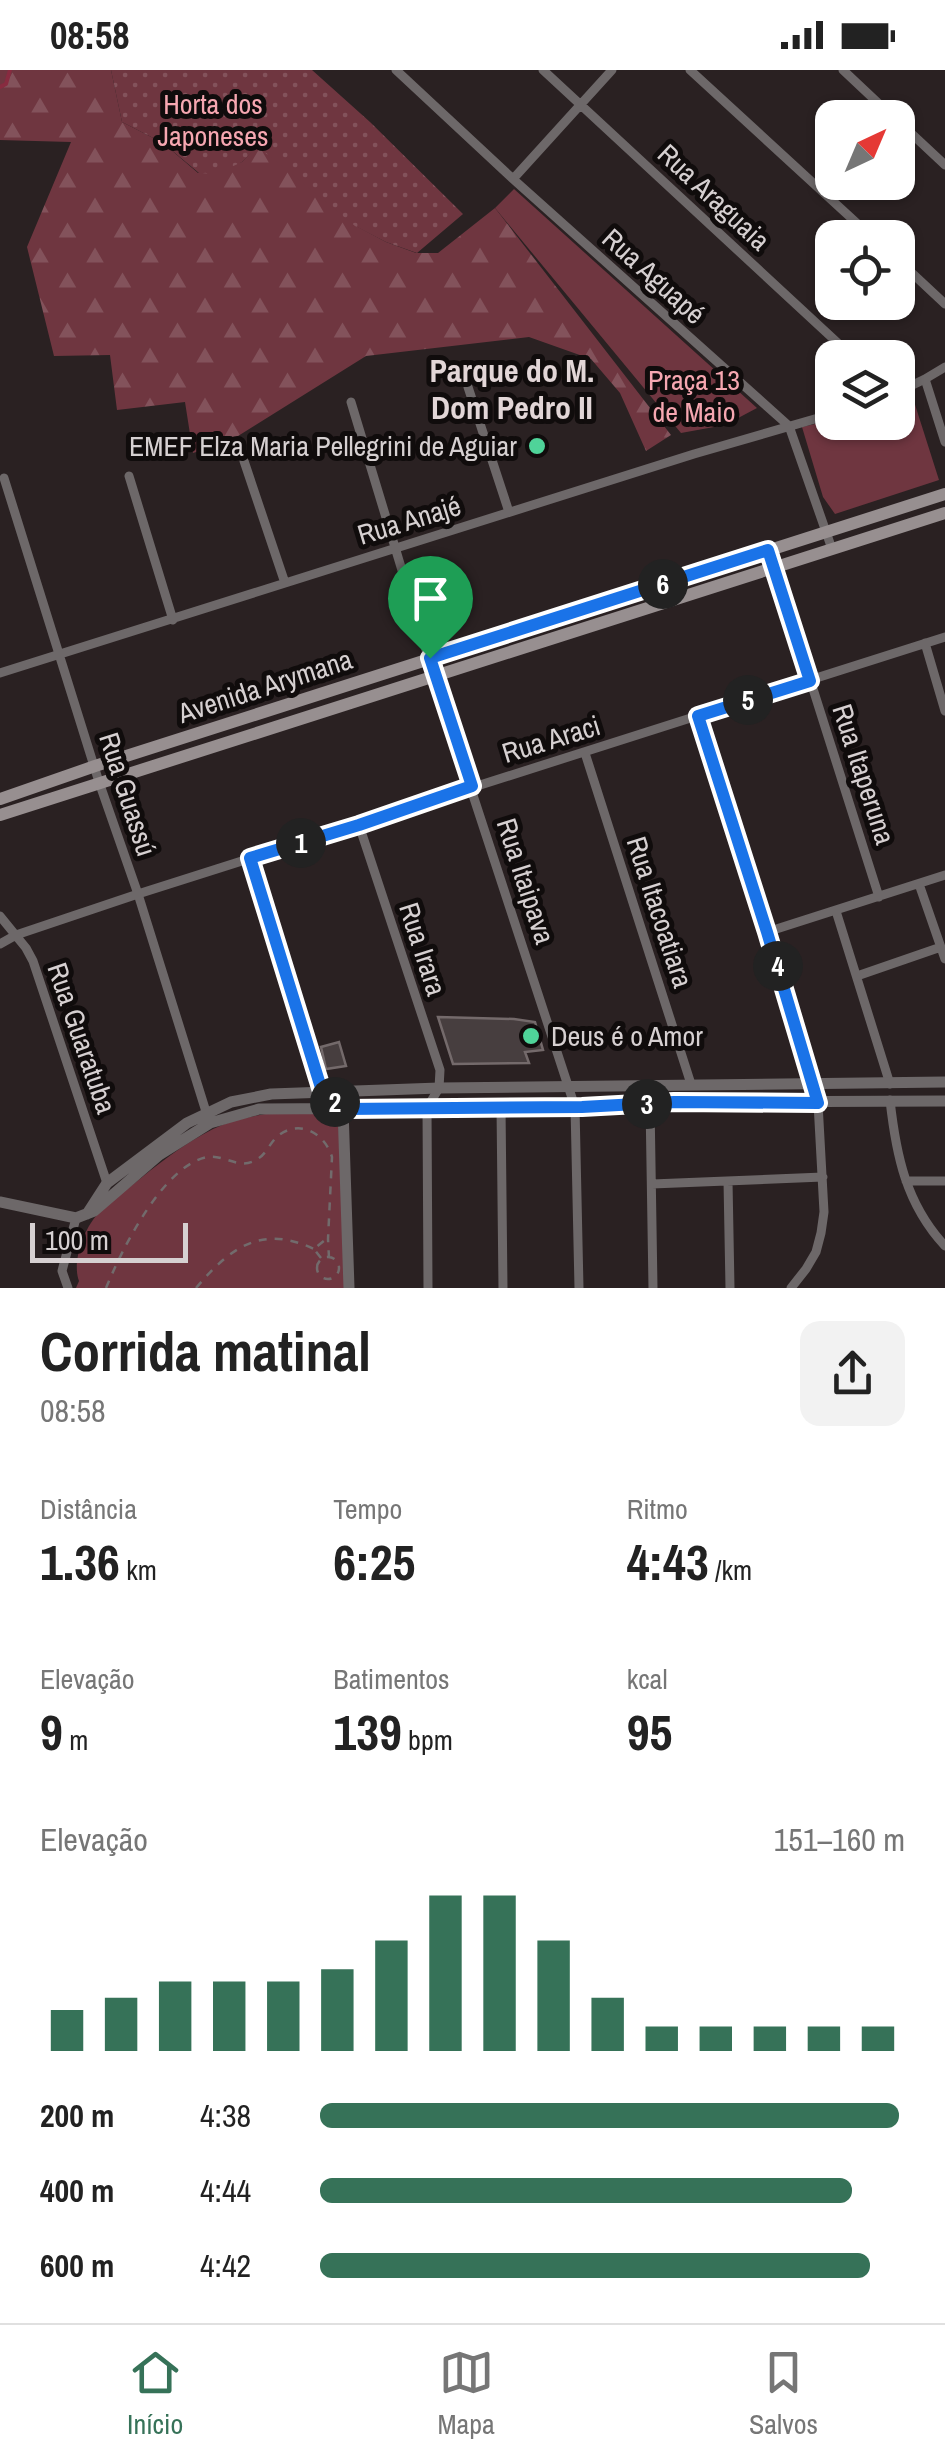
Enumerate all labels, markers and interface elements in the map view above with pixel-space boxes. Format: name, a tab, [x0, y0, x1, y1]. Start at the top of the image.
text: 08:58	[50, 10, 130, 61]
park label: Horta dos Japoneses	[157, 85, 269, 155]
north arrow	[815, 100, 915, 200]
map controls	[815, 100, 915, 440]
street label: Rua Araguaia	[650, 135, 778, 259]
street label: Rua Aguapé	[594, 220, 714, 332]
button: locate	[815, 220, 915, 320]
button: layers	[815, 340, 915, 440]
district label: Parque do M. Dom Pedro II	[430, 349, 594, 429]
park label: Praça 13 de Maio	[648, 361, 740, 431]
place label: EMEF Elza Maria Pellegrini de Aguiar	[129, 427, 517, 465]
marker: EMEF Elza Maria Pellegrini de Aguiar	[526, 435, 548, 457]
street label: Rua Anajé	[353, 486, 465, 554]
pin	[388, 556, 473, 659]
pin: 6	[638, 559, 688, 609]
text: 6	[657, 565, 669, 603]
icon: arrive	[403, 571, 458, 626]
street label: Avenida Arymana	[172, 640, 357, 732]
pin: 5	[723, 675, 773, 725]
text: 5	[742, 681, 754, 719]
street label: Rua Itaperuna	[823, 699, 905, 849]
street label: Rua Araci	[497, 706, 605, 772]
street label: Rua Guassú	[90, 727, 166, 861]
street label: Rua Itaipava	[488, 813, 564, 949]
pin: 1	[276, 818, 326, 868]
text: 1	[295, 824, 307, 862]
street label: Rua Itacoatiara	[618, 831, 702, 993]
street label: Rua Irara	[390, 898, 456, 1001]
pin: 4	[753, 941, 803, 991]
text: 4	[772, 947, 784, 985]
street label: Rua Guaratuba	[38, 958, 126, 1119]
place label: Deus é o Amor	[551, 1017, 703, 1055]
marker: Deus é o Amor	[520, 1025, 542, 1047]
pin: 2	[310, 1077, 360, 1127]
pin: 3	[622, 1079, 672, 1129]
text: 2	[329, 1083, 341, 1121]
text: 3	[641, 1085, 653, 1123]
scale bar	[30, 1218, 188, 1262]
text: 100 m	[45, 1221, 109, 1259]
text: Corrida matinal	[40, 1314, 371, 1388]
button: share	[800, 1321, 905, 1426]
text: 08:58	[40, 1389, 106, 1432]
text: Distância	[40, 1490, 137, 1528]
text: Tempo	[333, 1490, 402, 1528]
text: Ritmo	[627, 1490, 688, 1528]
text: 1.36	[40, 1528, 120, 1596]
text: 6:25	[333, 1528, 415, 1596]
text: 4:43	[627, 1528, 709, 1596]
text: km	[120, 1551, 157, 1589]
text: /km	[709, 1551, 752, 1589]
text: Elevação	[40, 1660, 134, 1698]
text: Batimentos	[333, 1660, 449, 1698]
text: kcal	[627, 1660, 667, 1698]
text: 9	[40, 1698, 63, 1766]
text: 139	[333, 1698, 402, 1766]
text: 95	[627, 1698, 672, 1766]
text: m	[63, 1721, 88, 1759]
text: bpm	[402, 1721, 453, 1759]
text: Elevação	[40, 1818, 148, 1861]
text: 151–160 m	[774, 1818, 905, 1861]
text: 200 m	[40, 2094, 114, 2137]
text: 4:38	[200, 2094, 251, 2137]
text: 400 m	[40, 2169, 114, 2212]
text: 4:44	[200, 2169, 251, 2212]
text: 600 m	[40, 2244, 114, 2287]
text: 4:42	[200, 2244, 251, 2287]
tab: Início	[127, 2345, 183, 2443]
tab: Mapa	[437, 2345, 495, 2443]
tab: Salvos	[749, 2345, 818, 2443]

